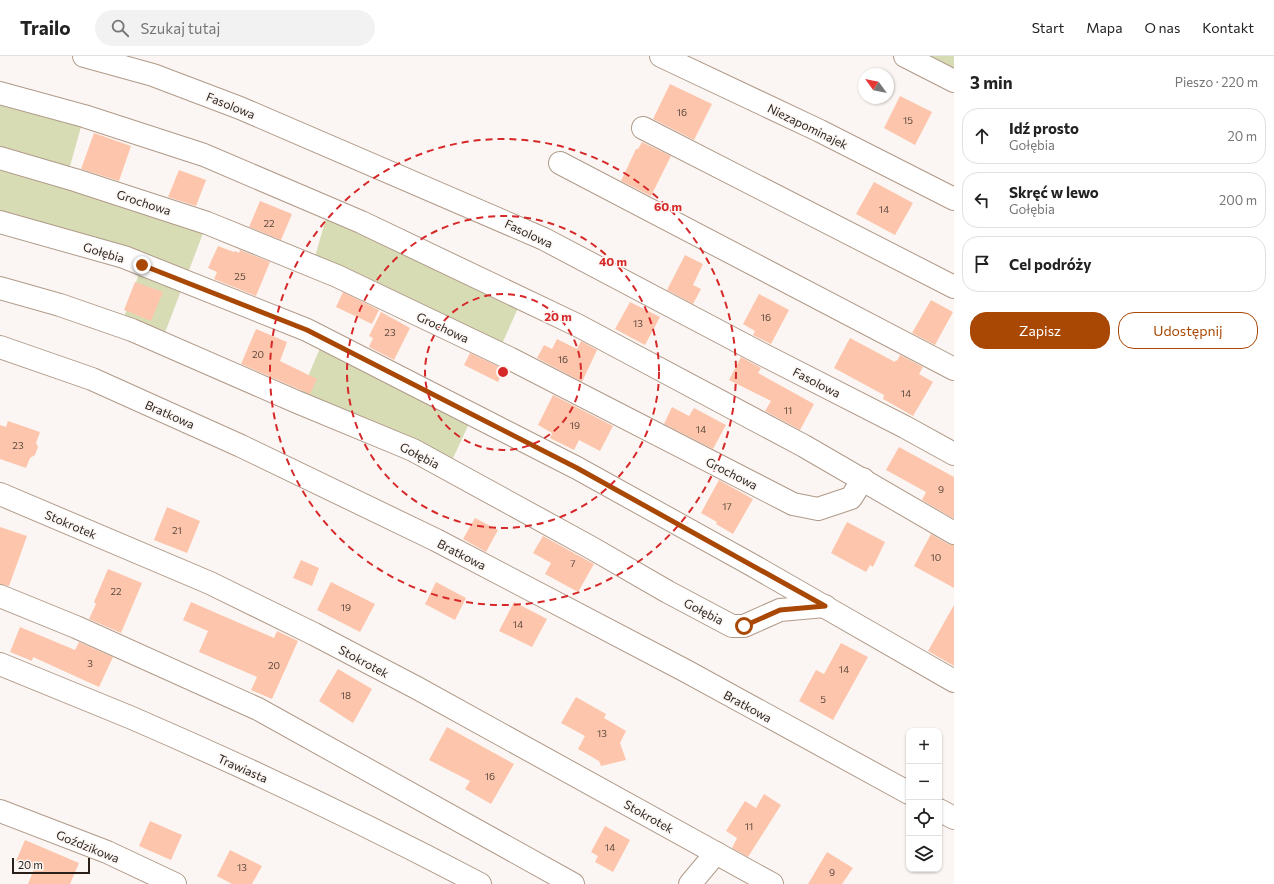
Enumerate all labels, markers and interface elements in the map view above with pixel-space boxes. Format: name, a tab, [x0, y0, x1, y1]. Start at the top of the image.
search box	[95, 10, 375, 46]
text: Trailo	[20, 16, 71, 39]
icon: search	[109, 17, 131, 39]
text: Szukaj tutaj	[141, 19, 220, 37]
text: Start	[1032, 19, 1064, 36]
text: Mapa	[1086, 19, 1122, 36]
text: O nas	[1144, 19, 1180, 36]
text: Kontakt	[1202, 19, 1254, 36]
north arrow	[858, 68, 894, 104]
text: 3 min	[970, 72, 1013, 93]
text: Pieszo · 220 m	[1175, 74, 1258, 90]
street label: Fasolowa	[205, 89, 257, 121]
street label: Niezapominajek	[766, 101, 851, 152]
house number: 16	[677, 106, 687, 118]
house number: 15	[903, 114, 913, 126]
text: Idź prosto	[1009, 119, 1079, 137]
icon: ahead	[971, 125, 993, 147]
text: 20 m	[1228, 128, 1257, 144]
text: Gołębia	[1009, 137, 1055, 153]
text: Skręć w lewo	[1009, 183, 1099, 201]
street label: Grochowa	[115, 187, 173, 217]
icon: left	[971, 189, 993, 211]
text: 200 m	[1219, 192, 1257, 208]
text: 60 m	[654, 199, 682, 213]
text: Gołębia	[1009, 201, 1055, 217]
house number: 14	[879, 203, 889, 215]
street label: Fasolowa	[503, 216, 555, 250]
house number: 22	[263, 217, 275, 229]
street label: Gołębia	[82, 239, 126, 265]
icon: arrive	[971, 253, 993, 275]
text: 40 m	[599, 254, 627, 268]
text: Cel podróży	[1009, 255, 1092, 273]
route end	[133, 256, 151, 274]
house number: 25	[234, 270, 246, 282]
street label: Grochowa	[415, 309, 471, 345]
text: 20 m	[544, 309, 572, 323]
house number: 16	[761, 311, 771, 323]
button: Zapisz	[970, 312, 1110, 349]
button: Udostępnij	[1118, 312, 1258, 349]
house number: 13	[633, 317, 643, 329]
house number: 23	[384, 326, 396, 338]
house number: 20	[252, 348, 264, 360]
house number: 16	[558, 353, 568, 365]
street label: Fasolowa	[791, 364, 843, 400]
centre of rings	[496, 365, 510, 379]
house number: 14	[901, 387, 911, 399]
street label: Bratkowa	[143, 397, 197, 431]
house number: 11	[784, 404, 792, 416]
house number: 19	[570, 419, 580, 431]
house number: 14	[696, 423, 706, 435]
house number: 23	[12, 439, 24, 451]
street label: Gołębia	[398, 439, 442, 471]
street label: Grochowa	[704, 454, 760, 492]
house number: 9	[938, 483, 944, 495]
house number: 17	[722, 500, 732, 512]
street label: Stokrotek	[43, 507, 99, 541]
house number: 21	[172, 524, 182, 536]
street label: Bratkowa	[435, 536, 489, 572]
house number: 10	[931, 551, 941, 563]
house number: 7	[570, 557, 576, 569]
house number: 22	[110, 585, 122, 597]
street label: Gołębia	[682, 595, 726, 627]
house number: 19	[341, 601, 351, 613]
route start	[735, 617, 753, 635]
house number: 14	[513, 618, 523, 630]
street label: Stokrotek	[337, 642, 392, 680]
house number: 3	[87, 657, 93, 669]
house number: 20	[268, 659, 280, 671]
house number: 14	[839, 663, 849, 675]
street label: Bratkowa	[722, 687, 774, 725]
house number: 18	[341, 689, 351, 701]
house number: 5	[820, 693, 826, 705]
house number: 13	[597, 727, 607, 739]
map controls	[906, 728, 942, 872]
button: +	[906, 728, 942, 764]
street label: Trawiasta	[216, 751, 270, 785]
button: −	[906, 764, 942, 800]
house number: 16	[485, 770, 495, 782]
street label: Stokrotek	[622, 797, 677, 836]
button: locate	[906, 800, 942, 836]
house number: 11	[745, 820, 753, 832]
street label: Goździkowa	[54, 827, 122, 865]
button: layers	[906, 836, 942, 872]
house number: 14	[605, 841, 615, 853]
scale bar	[12, 856, 90, 875]
text: 20 m	[18, 858, 43, 871]
house number: 13	[237, 861, 247, 873]
house number: 9	[829, 866, 835, 878]

